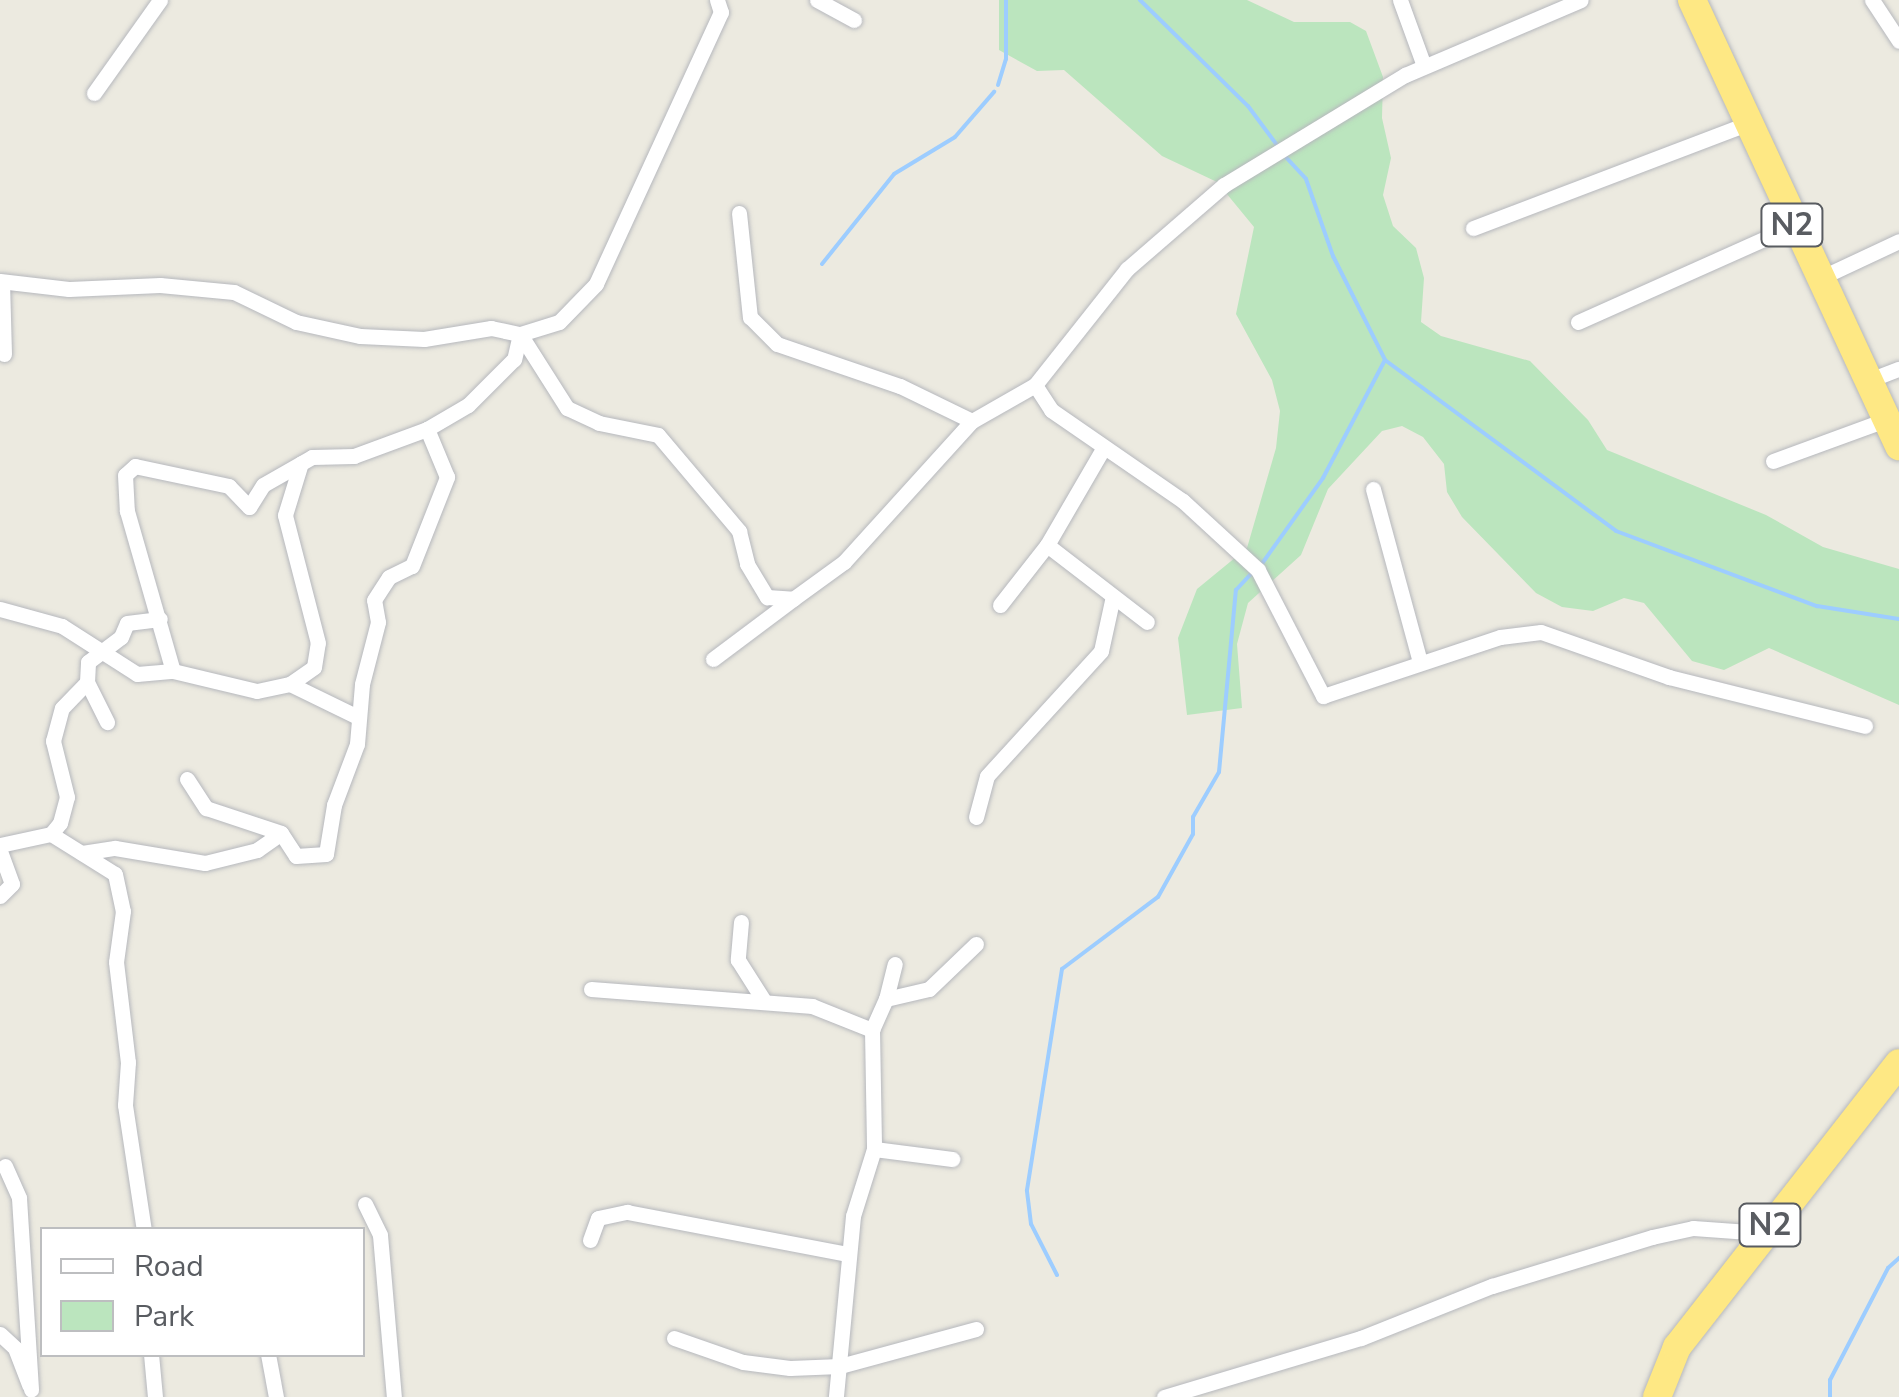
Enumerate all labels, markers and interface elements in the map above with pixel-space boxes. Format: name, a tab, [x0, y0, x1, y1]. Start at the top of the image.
road number: N2	[1760, 198, 1824, 252]
road number: N2	[1738, 1198, 1802, 1252]
legend	[40, 1227, 365, 1357]
text: Road	[134, 1246, 204, 1287]
text: Park	[134, 1296, 194, 1337]

